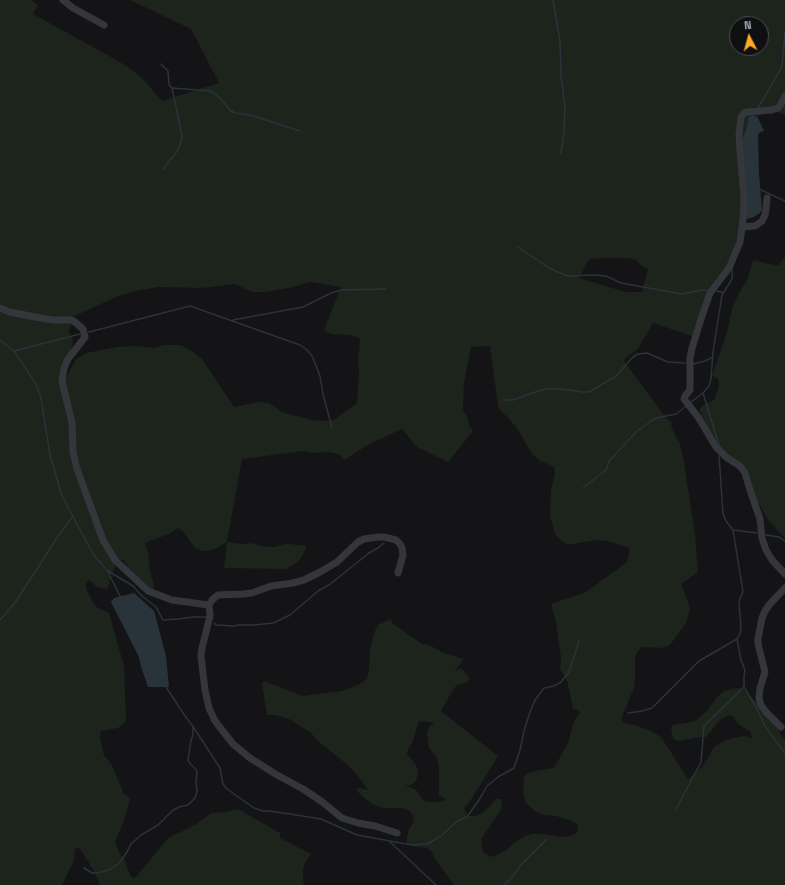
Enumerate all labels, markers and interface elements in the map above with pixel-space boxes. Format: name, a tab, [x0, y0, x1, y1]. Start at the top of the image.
north arrow	[729, 16, 769, 56]
text: N	[743, 18, 752, 32]

